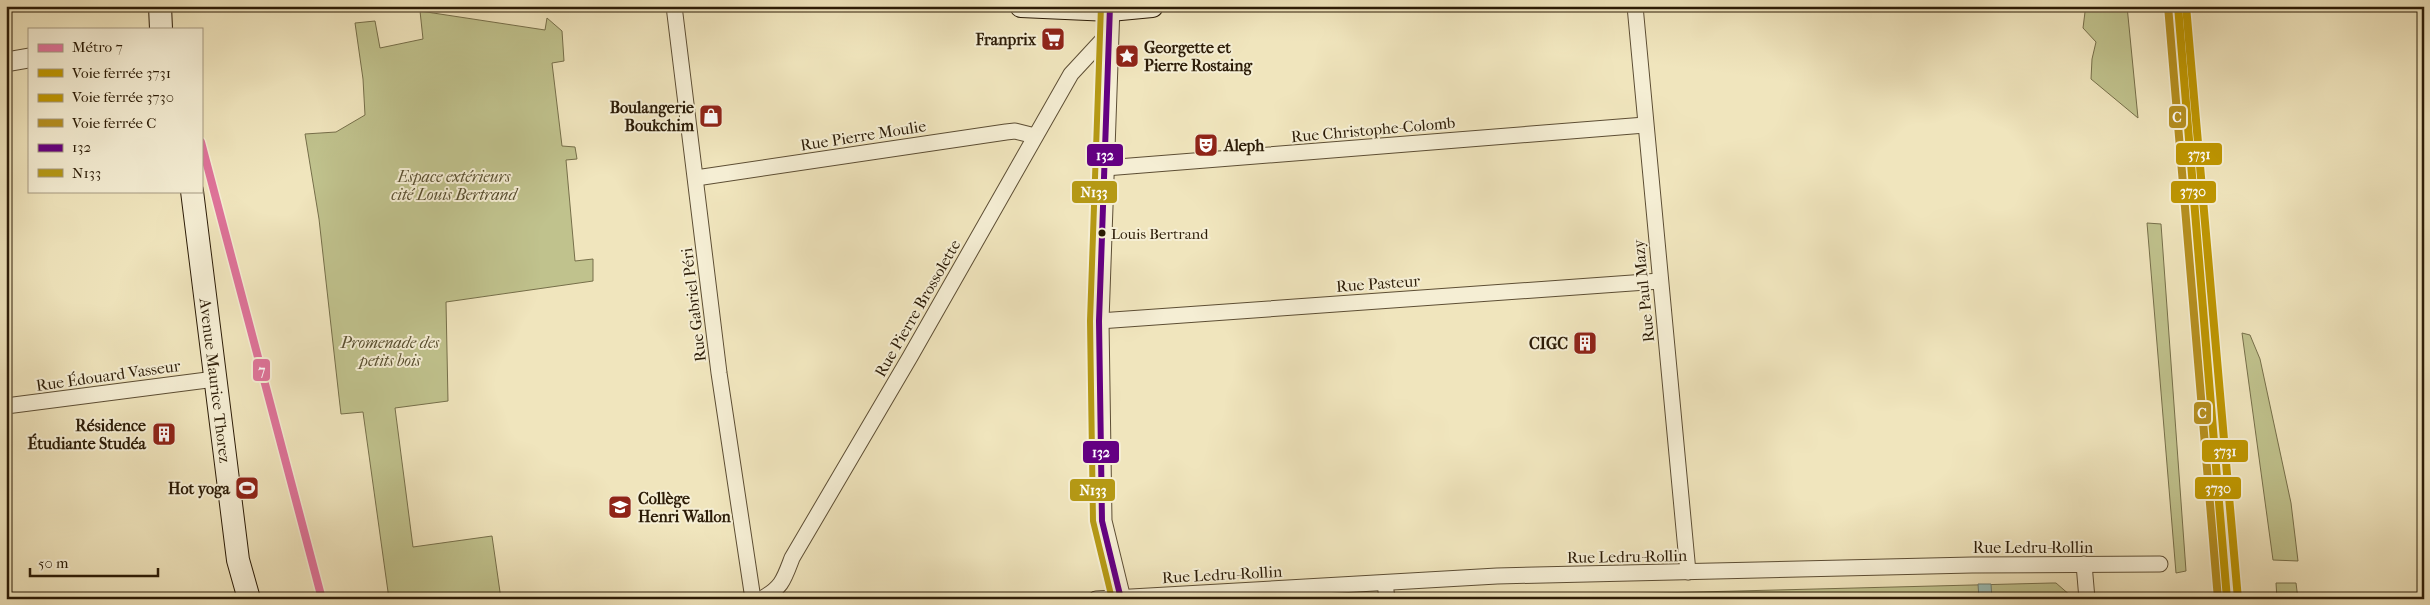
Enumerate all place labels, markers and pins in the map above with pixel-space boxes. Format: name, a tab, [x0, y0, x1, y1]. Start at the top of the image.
supermarket icon: Franprix	[1040, 26, 1066, 52]
place label: Franprix	[974, 30, 1037, 50]
place label: Georgette et Pierre Rostaing	[1144, 38, 1253, 76]
place icon: Georgette et Pierre Rostaing	[1114, 43, 1140, 69]
place label: Boulangerie Boukchim	[610, 98, 695, 135]
shop icon: Boulangerie Boukchim	[698, 103, 724, 129]
theatre icon: Aleph	[1193, 132, 1219, 158]
place label: Aleph	[1223, 136, 1265, 156]
place label: Louis Bertrand	[1111, 225, 1209, 243]
marker: Louis Bertrand	[1097, 228, 1107, 238]
building icon: CIGC	[1572, 330, 1598, 356]
place label: CIGC	[1529, 334, 1568, 353]
place label: Résidence Étudiante Studéa	[27, 416, 147, 453]
building icon: Résidence Étudiante Studéa	[151, 421, 177, 447]
sports icon: Hot yoga	[234, 475, 260, 501]
place label: Hot yoga	[168, 479, 231, 499]
place label: Collège Henri Wallon	[638, 489, 731, 526]
school or university icon: Collège Henri Wallon	[607, 494, 633, 520]

